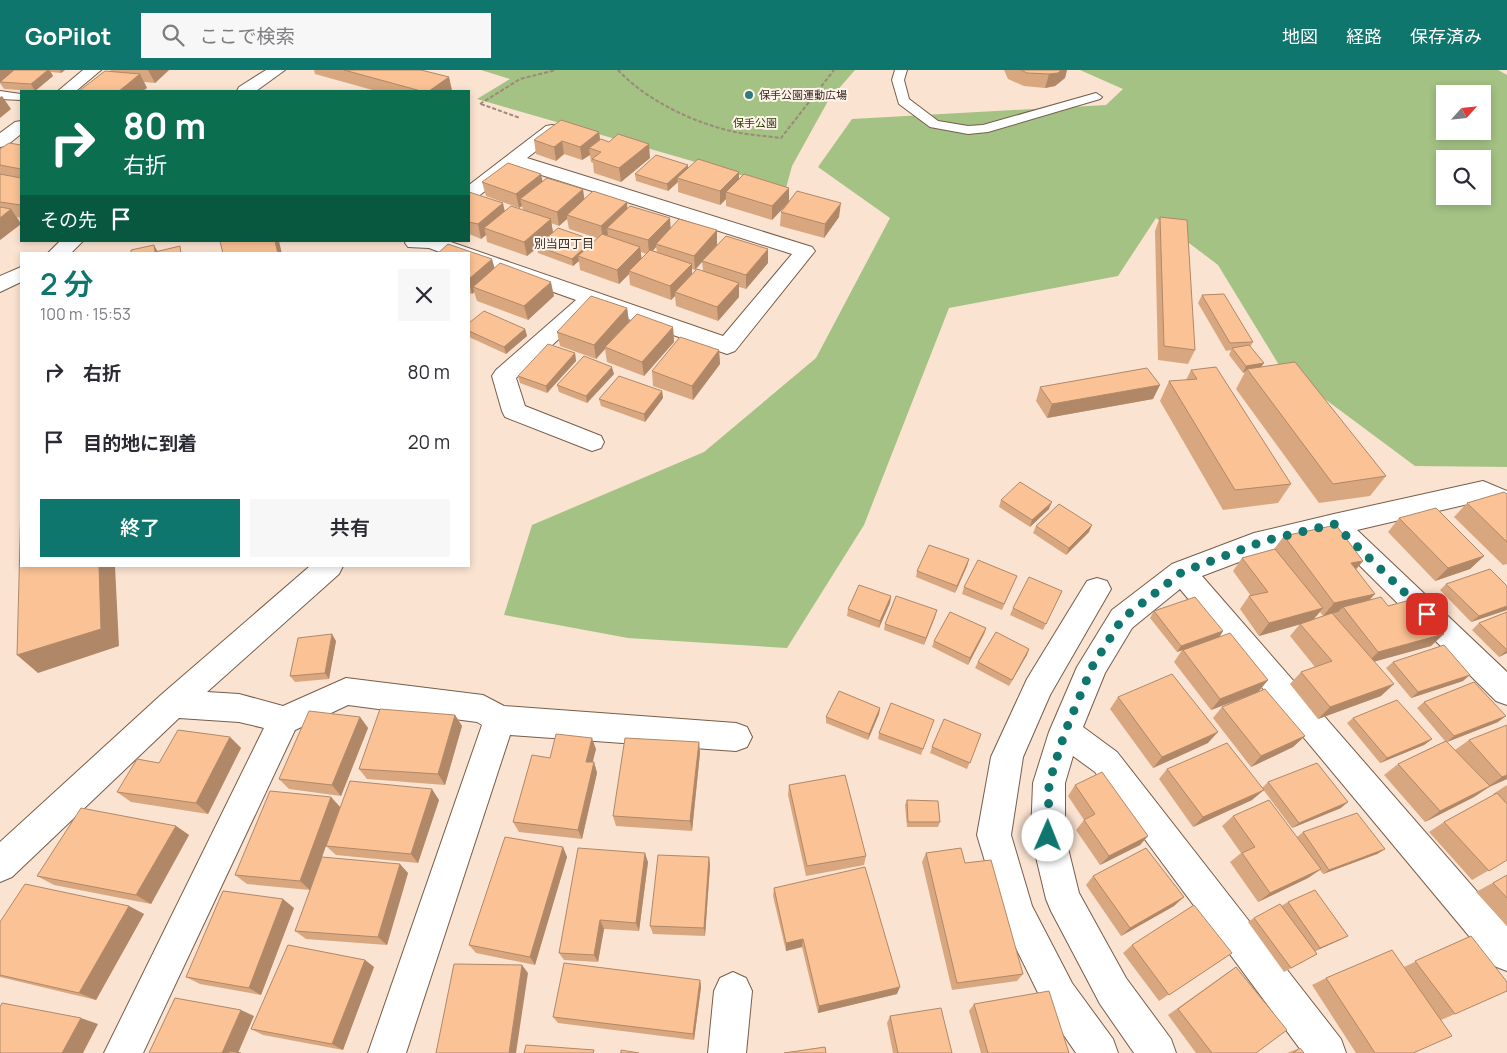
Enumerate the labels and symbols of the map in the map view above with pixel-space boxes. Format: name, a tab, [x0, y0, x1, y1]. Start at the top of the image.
north arrow	[1436, 85, 1491, 140]
place label: 保手公園運動広場	[759, 87, 847, 102]
marker: 保手公園運動広場	[743, 89, 755, 101]
park label: 保手公園	[733, 115, 777, 130]
district label: 別当四丁目	[534, 235, 594, 252]
pin	[1406, 593, 1448, 635]
position arrow	[1021, 809, 1073, 861]

